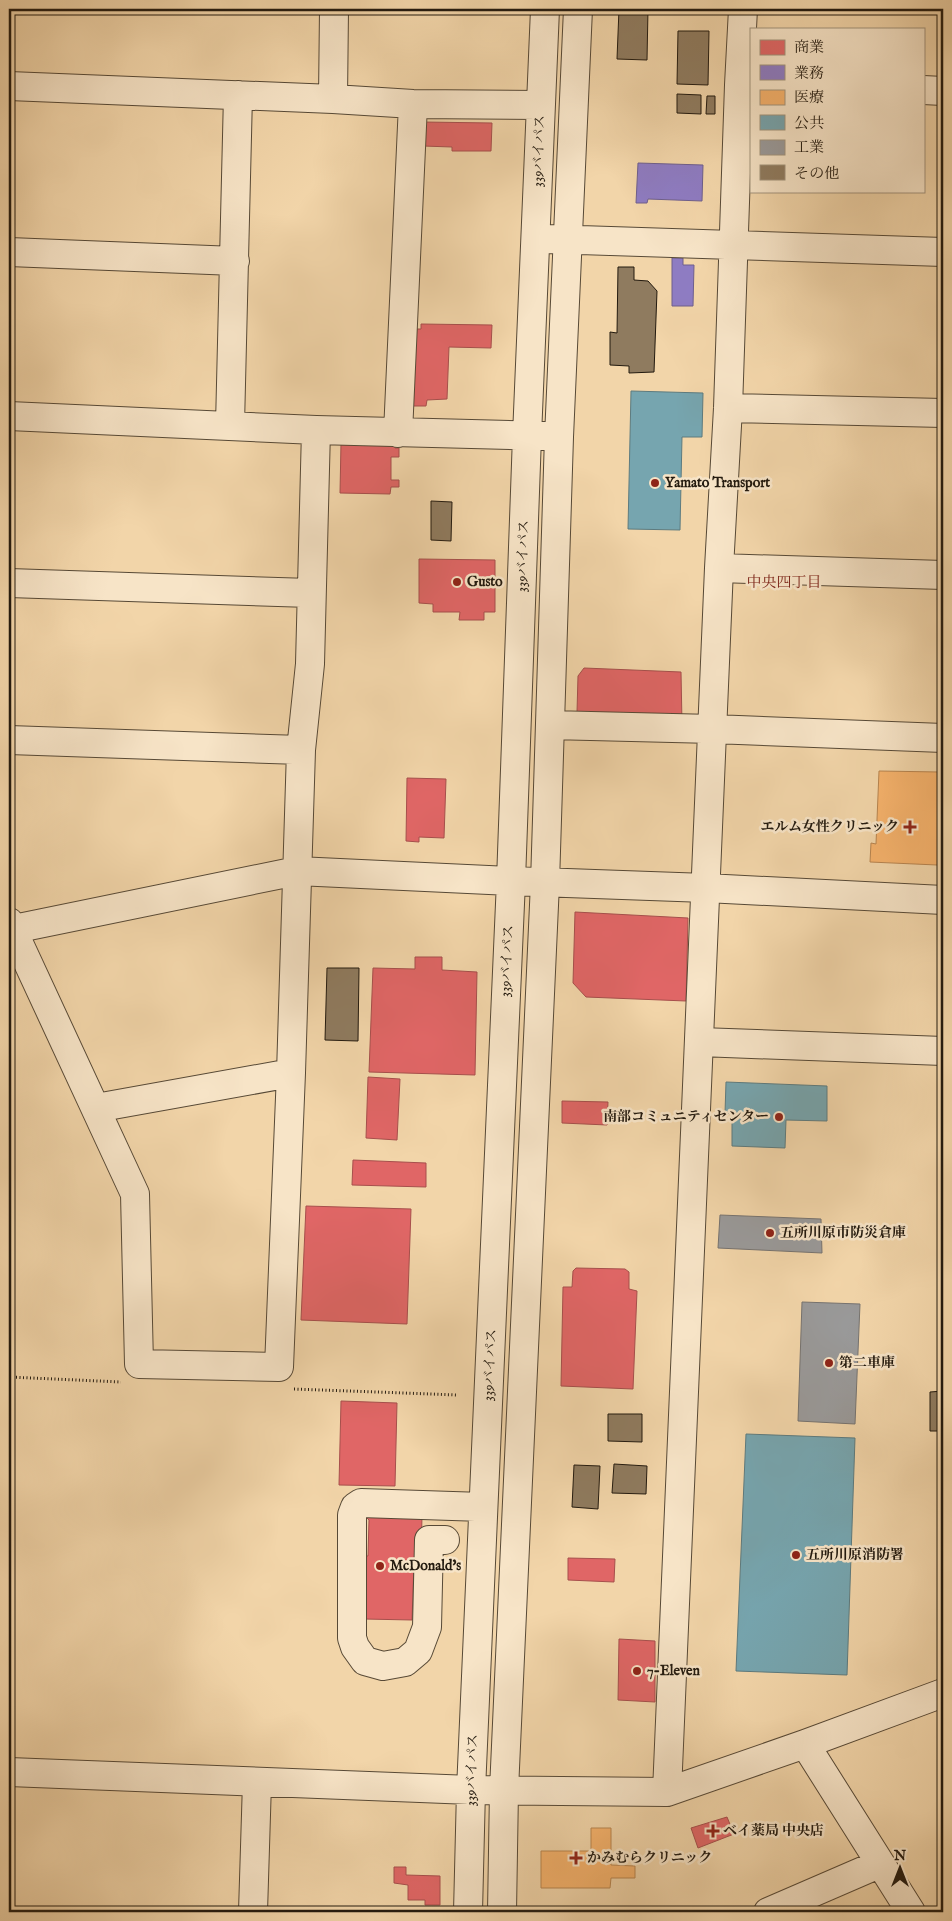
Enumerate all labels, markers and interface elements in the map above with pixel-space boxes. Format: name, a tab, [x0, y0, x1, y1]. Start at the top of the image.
legend	[750, 28, 924, 192]
text: 商業	[794, 38, 824, 57]
text: 業務	[794, 64, 824, 83]
text: 医療	[794, 88, 824, 107]
text: 公共	[794, 114, 824, 133]
street label: 339バイパス	[529, 115, 549, 187]
text: 工業	[794, 138, 824, 157]
text: その他	[794, 164, 839, 183]
place label: Yamato Transport	[665, 474, 770, 492]
marker: Yamato Transport	[649, 477, 661, 489]
street label: 339バイパス	[513, 520, 533, 592]
place label: Gusto	[467, 573, 503, 591]
district label: 中央四丁目	[746, 573, 822, 592]
marker: Gusto	[451, 576, 463, 588]
place label: エルム女性クリニック	[760, 818, 899, 836]
marker: エルム女性クリニック	[903, 820, 917, 834]
street label: 339バイパス	[496, 924, 518, 998]
place label: 南部コミュニティセンター	[603, 1108, 769, 1126]
marker: 南部コミュニティセンター	[773, 1111, 785, 1123]
place label: 五所川原市防災倉庫	[780, 1224, 906, 1242]
marker: 五所川原市防災倉庫	[764, 1227, 776, 1239]
street label: 339バイパス	[479, 1328, 501, 1402]
place label: 第二車庫	[839, 1354, 895, 1372]
marker: 第二車庫	[823, 1357, 835, 1369]
place label: 五所川原消防署	[806, 1546, 904, 1564]
marker: 五所川原消防署	[790, 1549, 802, 1561]
place label: McDonald's	[390, 1557, 461, 1575]
marker: McDonald's	[374, 1560, 386, 1572]
place label: 7-Eleven	[647, 1662, 701, 1680]
marker: 7-Eleven	[631, 1665, 643, 1677]
street label: 339バイパス	[462, 1734, 482, 1806]
place label: ベイ薬局 中央店	[723, 1822, 824, 1840]
marker: ベイ薬局 中央店	[707, 1825, 719, 1837]
north arrow	[874, 1844, 924, 1894]
text: N	[893, 1847, 906, 1865]
place label: かみむらクリニック	[587, 1849, 712, 1867]
marker: かみむらクリニック	[569, 1851, 583, 1865]

